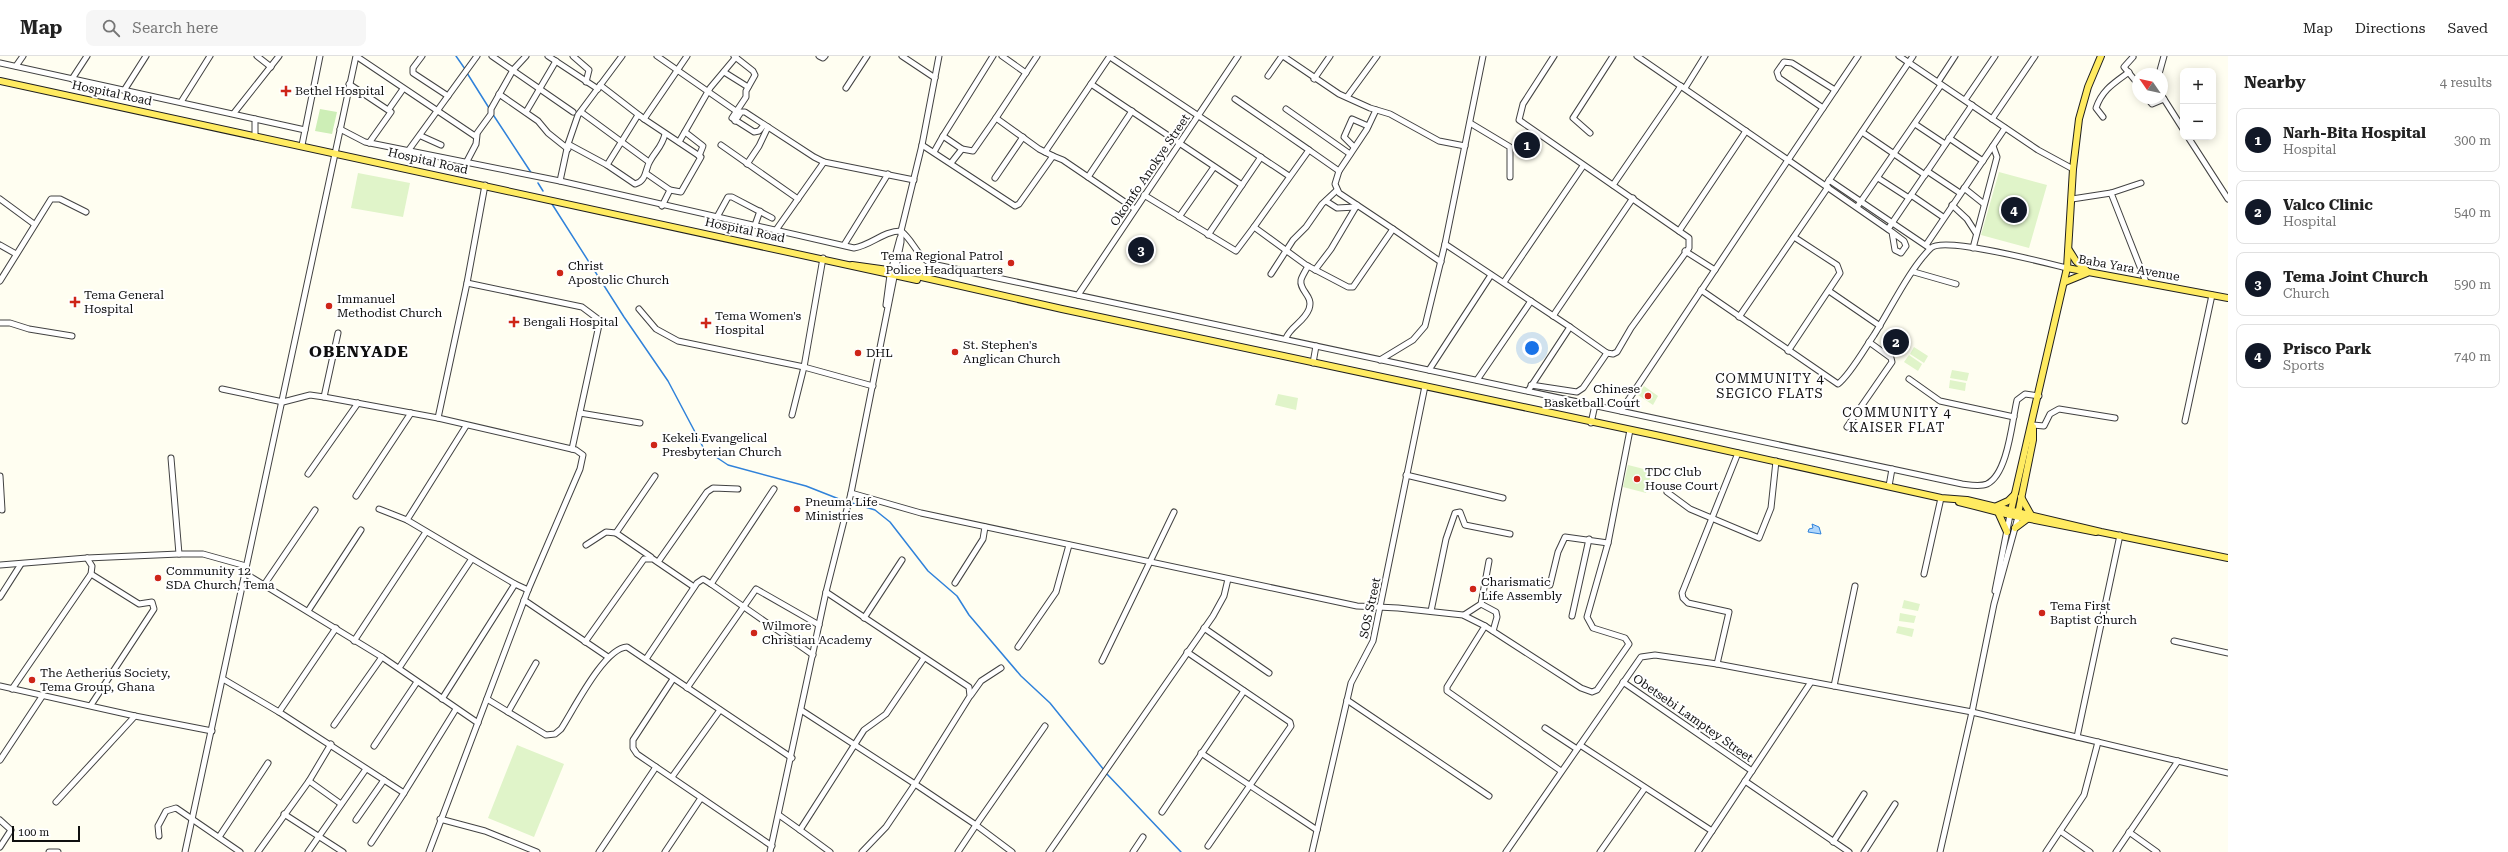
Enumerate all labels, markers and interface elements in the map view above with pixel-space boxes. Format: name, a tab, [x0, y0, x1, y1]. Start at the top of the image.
search box	[86, 10, 366, 46]
text: Map	[20, 16, 62, 39]
icon: search	[100, 17, 122, 39]
text: Search here	[132, 19, 218, 37]
text: Map	[2303, 20, 2333, 36]
text: Directions	[2355, 20, 2425, 36]
text: Saved	[2447, 20, 2488, 36]
north arrow	[2132, 68, 2168, 104]
map controls	[2180, 68, 2216, 140]
button: +	[2180, 68, 2216, 104]
text: Nearby	[2244, 72, 2306, 92]
text: 4 results	[2440, 75, 2492, 90]
street label: Hospital Road	[71, 78, 154, 108]
place label: Bethel Hospital	[295, 84, 385, 98]
marker: Bethel Hospital	[280, 85, 292, 97]
button: −	[2180, 104, 2216, 140]
street label: Okomfo Anokye Street	[1107, 111, 1193, 229]
text: Narh-Bita Hospital	[2283, 124, 2426, 142]
pin: 1	[1514, 130, 1540, 160]
text: 1	[2254, 133, 2262, 148]
text: 300 m	[2454, 133, 2491, 148]
text: Hospital	[2283, 142, 2336, 157]
street label: Hospital Road	[387, 145, 470, 177]
pin: 4	[2001, 195, 2027, 225]
text: Valco Clinic	[2283, 196, 2373, 214]
text: 2	[2254, 205, 2262, 220]
text: 540 m	[2454, 205, 2491, 220]
text: Hospital	[2283, 214, 2336, 229]
street label: Hospital Road	[704, 215, 787, 245]
pin: 3	[1128, 235, 1154, 265]
place label: Tema Regional Patrol Police Headquarters	[881, 249, 1003, 277]
street label: Baba Yara Avenue	[2077, 252, 2181, 284]
marker: Tema Regional Patrol Police Headquarters	[1006, 258, 1016, 268]
place label: Christ Apostolic Church	[568, 259, 669, 287]
marker: Christ Apostolic Church	[555, 268, 565, 278]
text: Tema Joint Church	[2283, 268, 2428, 286]
text: 3	[2254, 277, 2262, 292]
text: 590 m	[2454, 277, 2491, 292]
text: Church	[2283, 286, 2330, 301]
place label: Tema General Hospital	[84, 288, 164, 316]
place label: Immanuel Methodist Church	[337, 292, 443, 320]
marker: Tema General Hospital	[69, 296, 81, 308]
marker: Immanuel Methodist Church	[324, 301, 334, 311]
place label: Tema Women's Hospital	[715, 309, 801, 337]
place label: Bengali Hospital	[523, 315, 619, 329]
marker: Bengali Hospital	[508, 316, 520, 328]
marker: Tema Women's Hospital	[700, 317, 712, 329]
pin: 2	[1883, 327, 1909, 357]
place label: St. Stephen's Anglican Church	[963, 338, 1061, 366]
your location	[1522, 338, 1542, 358]
text: Prisco Park	[2283, 340, 2371, 358]
district label: OBENYADE	[309, 342, 409, 361]
place label: DHL	[866, 346, 893, 360]
marker: St. Stephen's Anglican Church	[950, 347, 960, 357]
marker: DHL	[853, 348, 863, 358]
text: 4	[2254, 349, 2262, 364]
text: 740 m	[2454, 349, 2491, 364]
text: Sports	[2283, 358, 2324, 373]
district label: COMMUNITY 4 SEGICO FLATS	[1715, 371, 1825, 401]
place label: Chinese Basketball Court	[1544, 382, 1641, 410]
marker: Chinese Basketball Court	[1643, 391, 1653, 401]
district label: COMMUNITY 4 KAISER FLAT	[1842, 405, 1952, 435]
place label: Kekeli Evangelical Presbyterian Church	[662, 431, 782, 459]
marker: Kekeli Evangelical Presbyterian Church	[649, 440, 659, 450]
place label: TDC Club House Court	[1645, 465, 1719, 493]
marker: TDC Club House Court	[1632, 474, 1642, 484]
place label: Pneuma Life Ministries	[805, 495, 878, 523]
marker: Pneuma Life Ministries	[792, 504, 802, 514]
place label: Community 12 SDA Church, Tema	[166, 564, 275, 592]
marker: Community 12 SDA Church, Tema	[153, 573, 163, 583]
place label: Charismatic Life Assembly	[1481, 575, 1563, 603]
street label: SOS Street	[1357, 576, 1383, 640]
marker: Charismatic Life Assembly	[1468, 584, 1478, 594]
place label: Tema First Baptist Church	[2050, 599, 2137, 627]
marker: Tema First Baptist Church	[2037, 608, 2047, 618]
place label: Wilmore Christian Academy	[762, 619, 873, 647]
marker: Wilmore Christian Academy	[749, 628, 759, 638]
place label: The Aetherius Society, Tema Group, Ghana	[40, 666, 170, 694]
street label: Obetsebi Lamptey Street	[1630, 671, 1756, 765]
marker: The Aetherius Society, Tema Group, Ghana	[27, 675, 37, 685]
scale bar	[12, 824, 80, 843]
text: 100 m	[18, 826, 49, 839]

